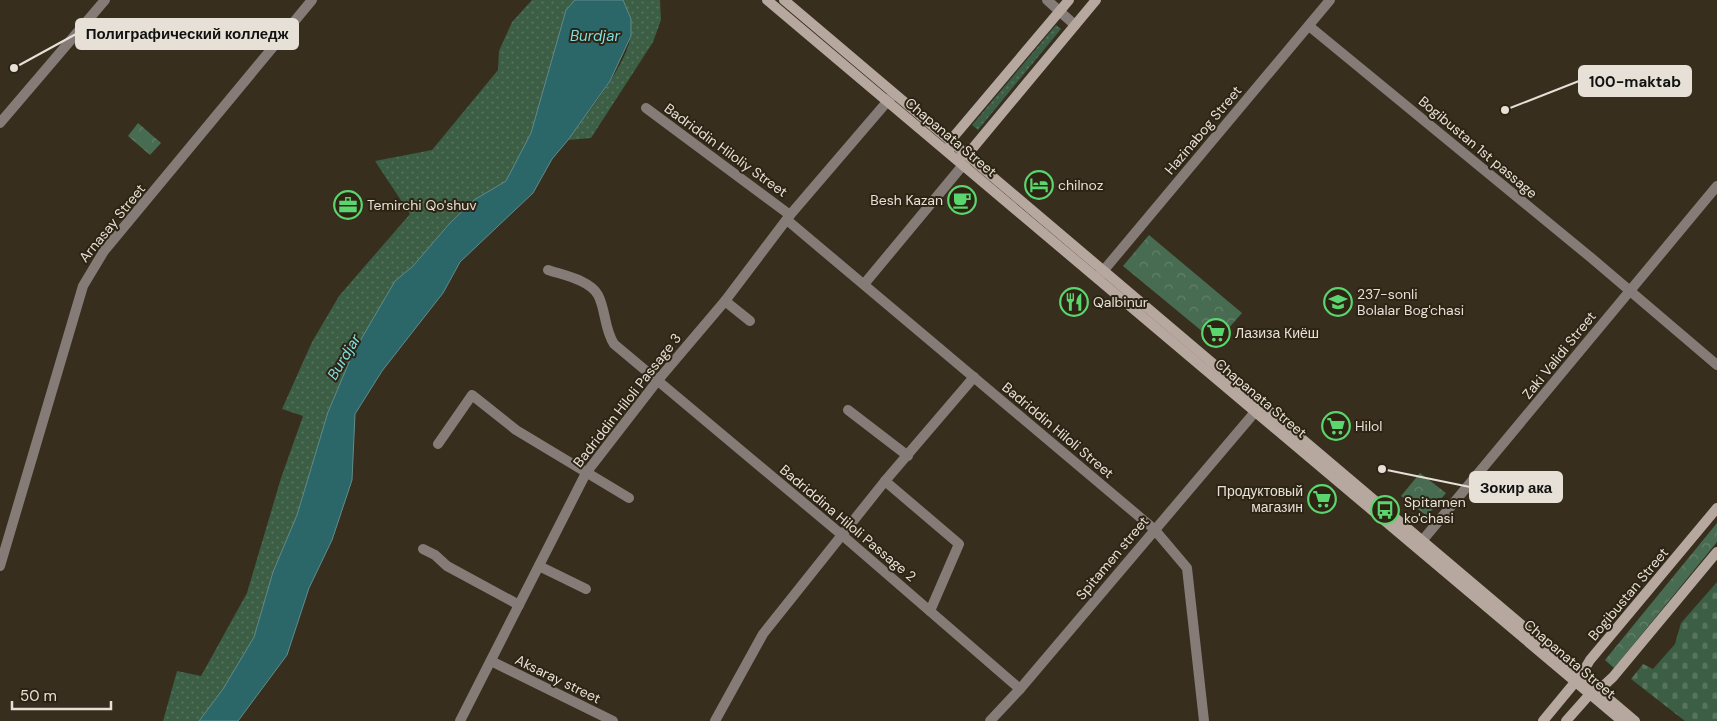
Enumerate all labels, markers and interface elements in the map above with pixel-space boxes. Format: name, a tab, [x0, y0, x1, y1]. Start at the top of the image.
callout: Полиграфический колледж	[76, 19, 298, 49]
text: Полиграфический колледж	[86, 24, 289, 44]
water label: Burdjar	[570, 26, 620, 46]
callout: 100-maktab	[1579, 66, 1691, 96]
text: 100-maktab	[1589, 72, 1681, 92]
street label: Hazinabog Street	[1161, 82, 1245, 178]
street label: Bogibustan 1st passage	[1415, 92, 1541, 202]
street label: Chapanata Street	[902, 93, 1000, 181]
street label: Badriddin Hiloliy Street	[661, 99, 791, 201]
hotel icon: chilnoz	[1024, 170, 1054, 200]
place label: chilnoz	[1058, 176, 1103, 194]
street label: Arnasay Street	[75, 180, 149, 266]
cafe icon: Besh Kazan	[947, 185, 977, 215]
office icon: Temirchi Qo'shuv	[333, 190, 363, 220]
place label: Besh Kazan	[870, 191, 943, 209]
place label: Temirchi Qo'shuv	[367, 196, 477, 214]
place label: 237-sonli Bolalar Bog'chasi	[1357, 285, 1464, 319]
restaurant icon: Qalbinur	[1059, 287, 1089, 317]
school or university icon: 237-sonli Bolalar Bog'chasi	[1323, 287, 1353, 317]
place label: Qalbinur	[1093, 293, 1148, 311]
street label: Zaki Validi Street	[1518, 308, 1600, 402]
supermarket icon: Лазиза Киёш	[1201, 318, 1231, 348]
place label: Лазиза Киёш	[1235, 324, 1319, 342]
street label: Badriddin Hiloli Passage 3	[569, 329, 685, 471]
water label: Burdjar	[323, 330, 366, 384]
street label: Chapanata Street	[1212, 354, 1310, 442]
street label: Badriddin Hiloli Street	[998, 378, 1118, 482]
supermarket icon: Hilol	[1321, 411, 1351, 441]
place label: Hilol	[1355, 417, 1382, 435]
street label: Badriddina Hiloli Passage 2	[776, 461, 920, 585]
callout: Зокир ака	[1470, 472, 1562, 502]
text: Зокир ака	[1480, 478, 1553, 498]
place label: Продуктовый магазин	[1217, 482, 1303, 516]
supermarket icon: Продуктовый магазин	[1307, 484, 1337, 514]
place label: Spitamen ko'chasi	[1404, 493, 1466, 527]
bus stop icon: Spitamen ko'chasi	[1370, 495, 1400, 525]
street label: Spitamen street	[1072, 512, 1152, 604]
street label: Bogibustan Street	[1584, 544, 1672, 644]
street label: Chapanata Street	[1521, 615, 1619, 703]
street label: Aksaray street	[512, 651, 604, 707]
scale bar	[12, 678, 111, 710]
text: 50 m	[20, 686, 57, 706]

